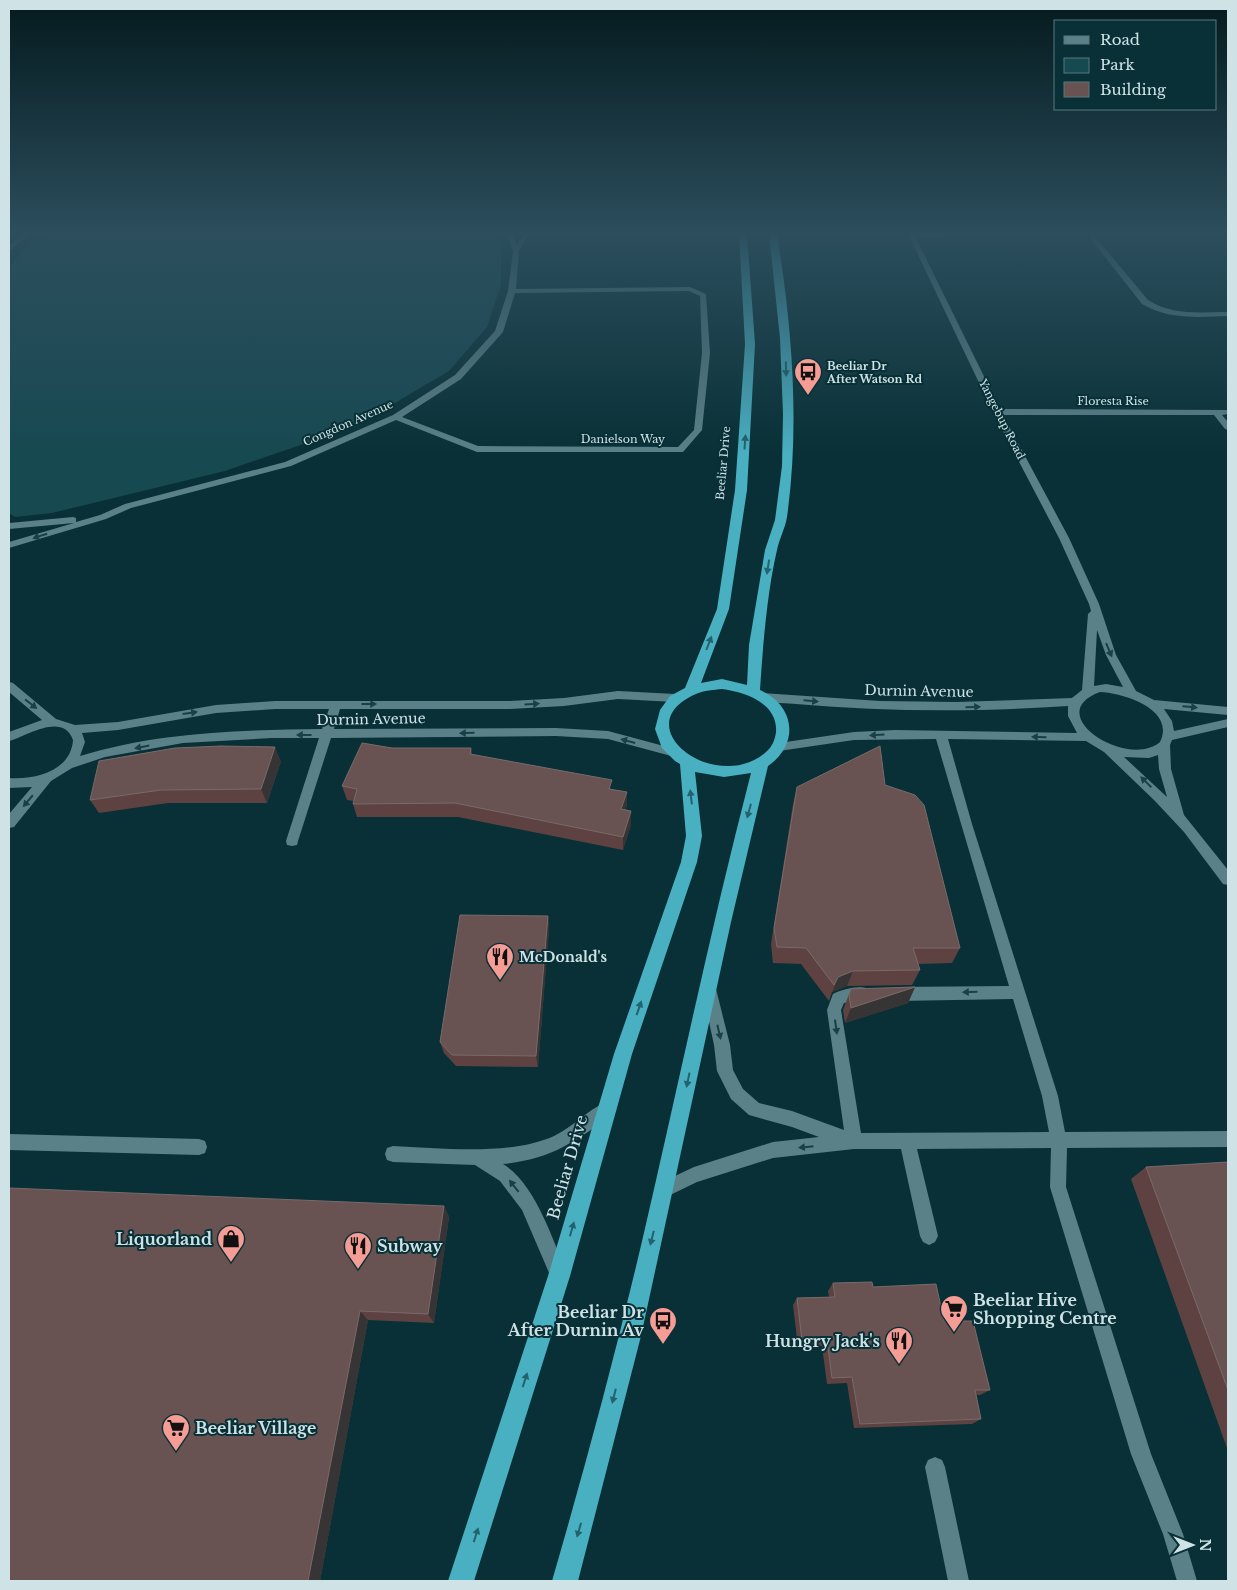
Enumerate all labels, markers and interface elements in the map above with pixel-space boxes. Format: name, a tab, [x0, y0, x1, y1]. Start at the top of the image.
legend	[1054, 20, 1217, 110]
text: Road	[1100, 30, 1140, 49]
text: Park	[1100, 55, 1136, 74]
text: Building	[1100, 80, 1167, 99]
bus stop icon: Beeliar Dr After Watson Rd	[793, 357, 823, 396]
place label: Beeliar Dr After Watson Rd	[826, 359, 922, 386]
one-way arrow	[782, 361, 790, 377]
street label: Yangebup Road	[975, 376, 1028, 462]
street label: Floresta Rise	[1077, 394, 1149, 408]
street label: Congdon Avenue	[301, 397, 395, 449]
street label: Beeliar Drive	[713, 426, 733, 500]
street label: Danielson Way	[581, 432, 665, 446]
one-way arrow	[741, 433, 749, 449]
one-way arrow	[32, 532, 47, 540]
one-way arrow	[764, 560, 772, 576]
one-way arrow	[705, 635, 713, 650]
one-way arrow	[1106, 643, 1114, 657]
street label: Durnin Avenue	[864, 681, 974, 701]
one-way arrow	[803, 697, 819, 705]
one-way arrow	[24, 699, 38, 709]
one-way arrow	[524, 699, 540, 707]
one-way arrow	[362, 700, 378, 708]
one-way arrow	[965, 703, 981, 711]
one-way arrow	[1182, 704, 1198, 712]
one-way arrow	[182, 709, 198, 717]
street label: Durnin Avenue	[316, 709, 426, 729]
one-way arrow	[458, 729, 474, 737]
one-way arrow	[296, 731, 312, 739]
one-way arrow	[869, 731, 885, 739]
one-way arrow	[1031, 733, 1047, 741]
one-way arrow	[621, 736, 636, 744]
one-way arrow	[134, 743, 150, 751]
one-way arrow	[1140, 776, 1152, 788]
one-way arrow	[687, 788, 695, 804]
one-way arrow	[22, 794, 33, 807]
one-way arrow	[744, 803, 752, 818]
restaurant icon: McDonald's	[485, 942, 515, 981]
place label: McDonald's	[519, 948, 607, 966]
one-way arrow	[962, 988, 978, 996]
one-way arrow	[635, 1000, 643, 1015]
one-way arrow	[832, 1019, 840, 1035]
one-way arrow	[715, 1024, 723, 1039]
one-way arrow	[683, 1072, 691, 1088]
street label: Beeliar Drive	[543, 1112, 591, 1222]
one-way arrow	[797, 1143, 813, 1151]
one-way arrow	[508, 1180, 519, 1193]
one-way arrow	[569, 1221, 577, 1236]
shop icon: Liquorland	[216, 1224, 246, 1263]
place label: Liquorland	[116, 1229, 212, 1249]
restaurant icon: Subway	[343, 1231, 373, 1270]
one-way arrow	[648, 1231, 656, 1246]
place label: Subway	[377, 1236, 443, 1256]
place label: Beeliar Hive Shopping Centre	[973, 1290, 1117, 1328]
supermarket icon: Beeliar Hive Shopping Centre	[939, 1294, 969, 1333]
place label: Beeliar Dr After Durnin Av	[507, 1302, 644, 1340]
bus stop icon: Beeliar Dr After Durnin Av	[648, 1306, 678, 1345]
restaurant icon: Hungry Jack's	[884, 1326, 914, 1365]
place label: Hungry Jack's	[765, 1331, 880, 1351]
one-way arrow	[522, 1373, 530, 1388]
one-way arrow	[610, 1389, 618, 1404]
supermarket icon: Beeliar Village	[161, 1413, 191, 1452]
place label: Beeliar Village	[195, 1418, 316, 1438]
north arrow	[1167, 1520, 1217, 1570]
one-way arrow	[575, 1523, 583, 1538]
one-way arrow	[472, 1527, 480, 1542]
text: N	[1196, 1538, 1214, 1552]

